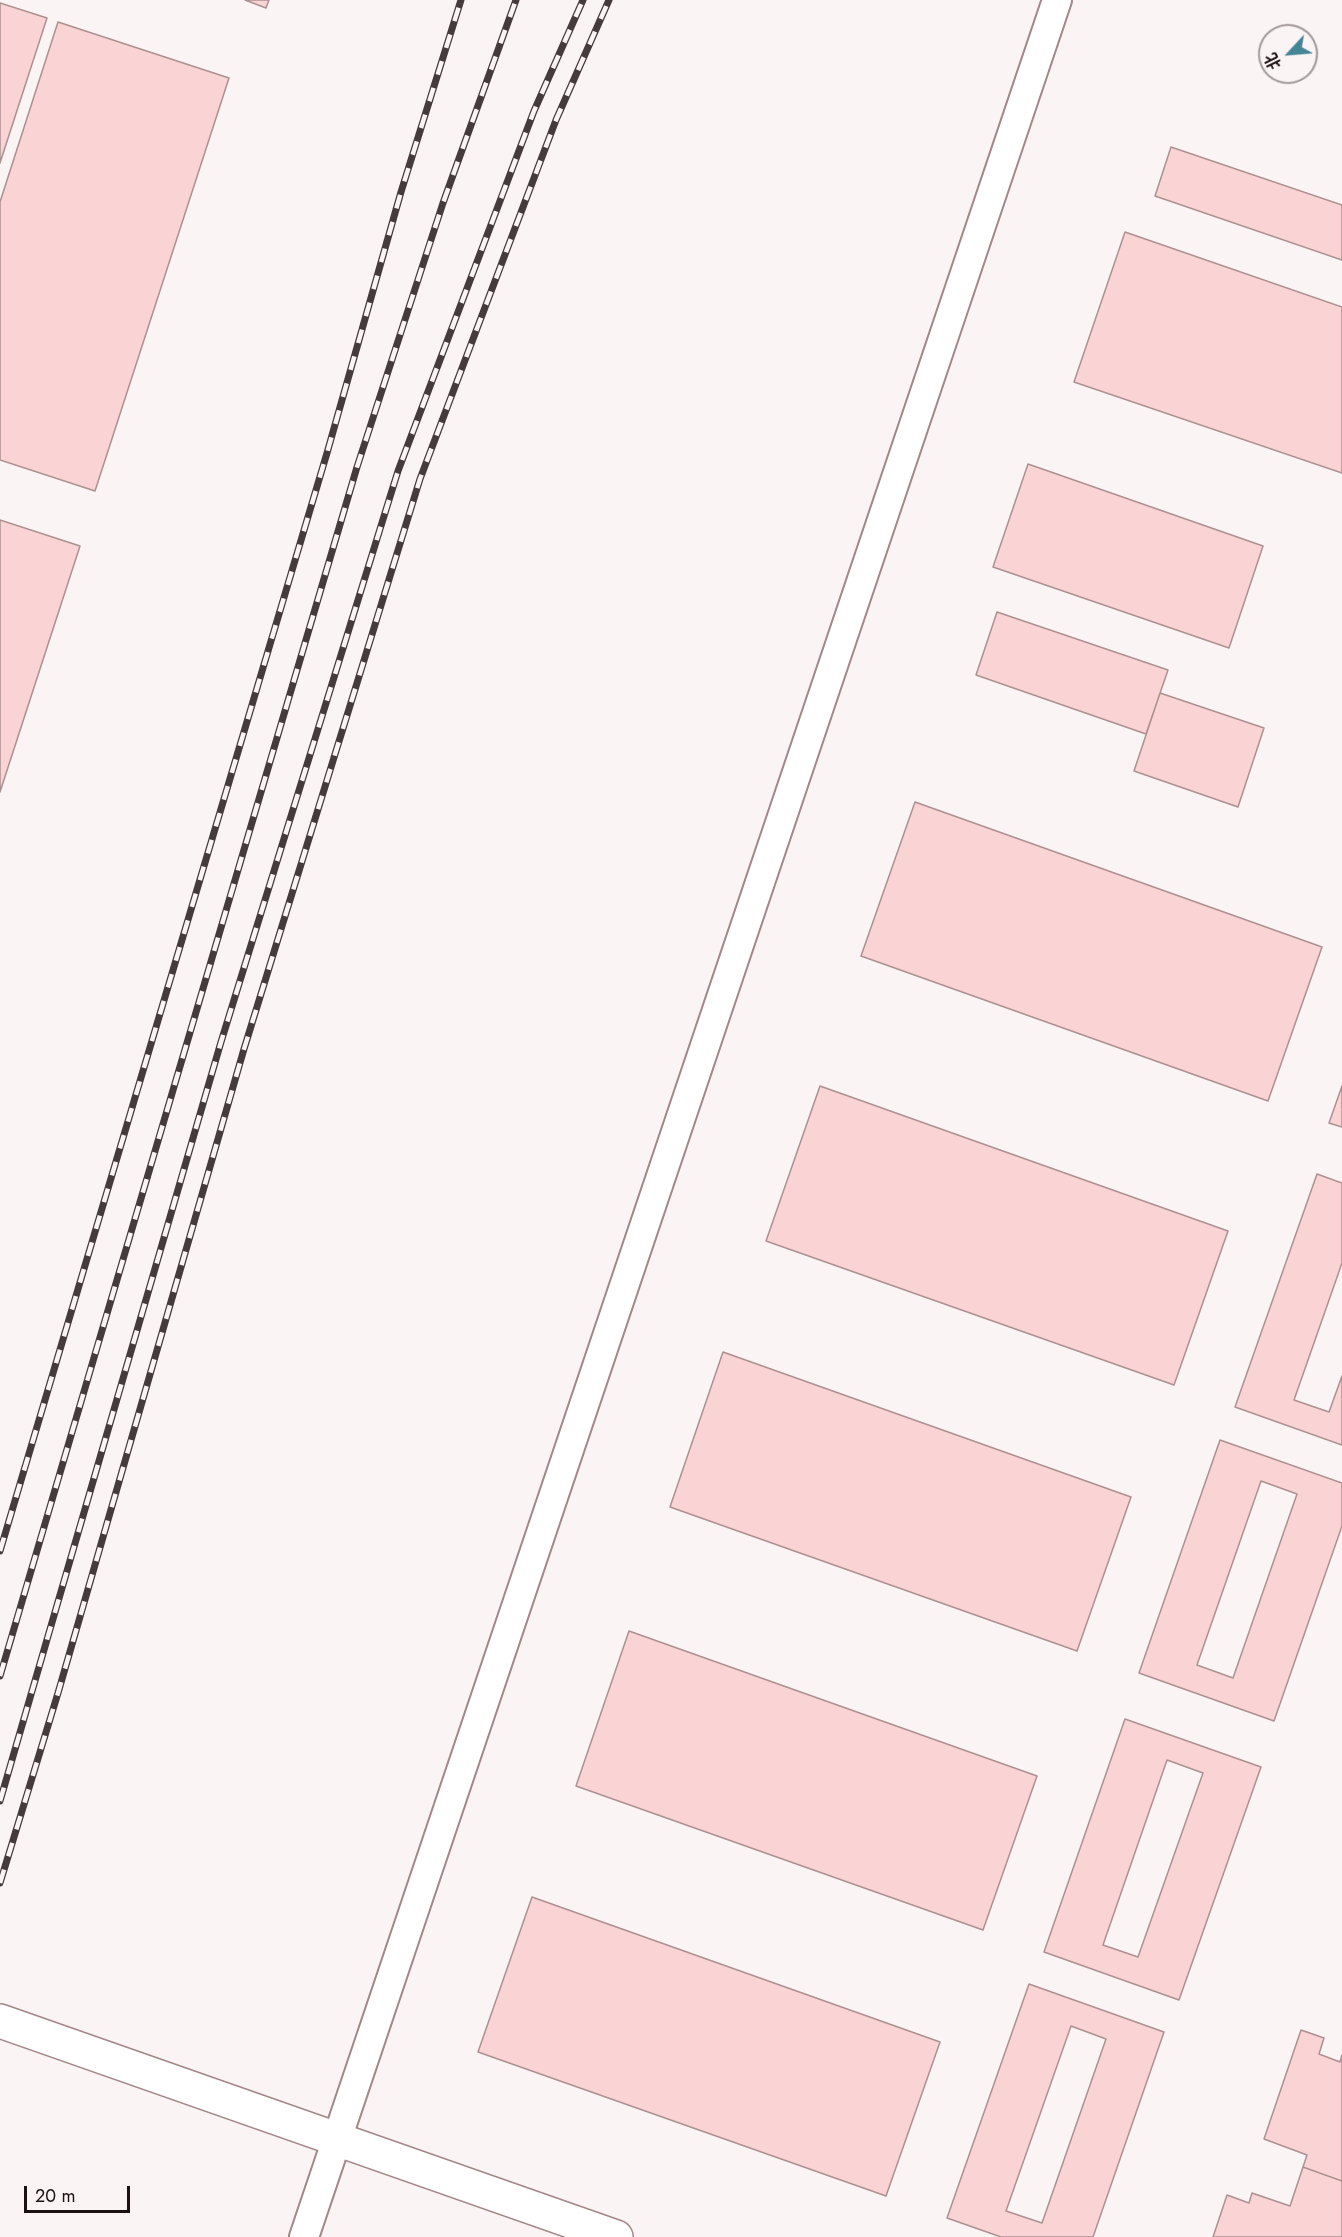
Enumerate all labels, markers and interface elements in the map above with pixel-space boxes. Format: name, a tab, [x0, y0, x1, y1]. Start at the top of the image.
north arrow	[1258, 24, 1318, 84]
text: 北	[1259, 49, 1287, 73]
scale bar	[27, 2174, 134, 2212]
text: 20 m	[35, 2183, 75, 2209]

